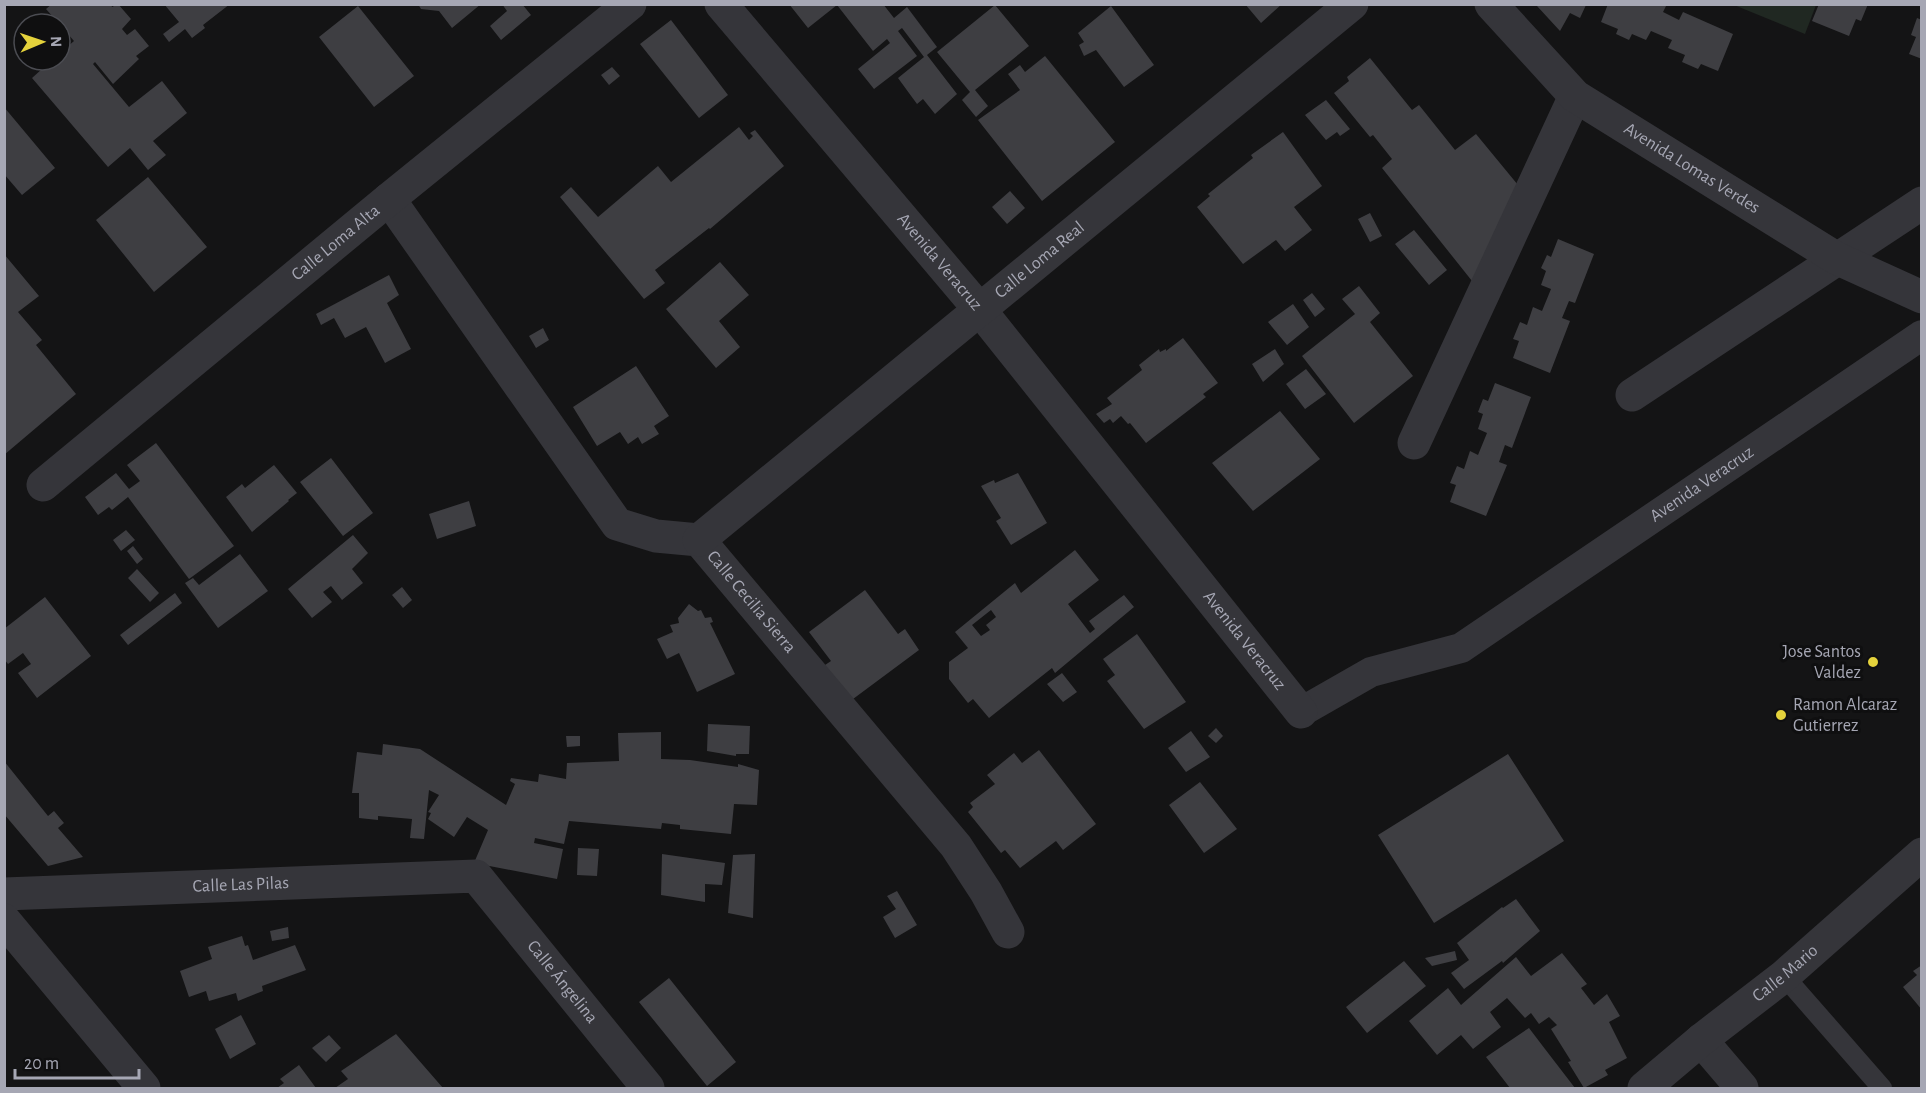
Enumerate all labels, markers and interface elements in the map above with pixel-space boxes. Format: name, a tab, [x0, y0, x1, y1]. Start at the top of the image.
north arrow	[12, 12, 72, 72]
text: N	[48, 36, 64, 47]
street label: Avenida Lomas Verdes	[1621, 120, 1763, 217]
street label: Calle Loma Alta	[288, 201, 383, 284]
street label: Avenida Veracruz	[893, 210, 985, 314]
street label: Calle Loma Real	[992, 218, 1088, 302]
street label: Avenida Veracruz	[1647, 443, 1757, 526]
street label: Calle Cecilia Sierra	[703, 547, 799, 657]
street label: Avenida Veracruz	[1199, 588, 1289, 693]
place label: Jose Santos Valdez	[1782, 643, 1861, 682]
marker: Jose Santos Valdez	[1866, 655, 1880, 669]
place label: Ramon Alcaraz Gutierrez	[1793, 696, 1897, 735]
marker: Ramon Alcaraz Gutierrez	[1774, 708, 1788, 722]
street label: Calle Las Pilas	[192, 874, 289, 896]
street label: Calle Ángelina	[523, 937, 601, 1027]
street label: Calle Mario	[1749, 941, 1822, 1006]
scale bar	[15, 1042, 140, 1080]
text: 20 m	[24, 1055, 59, 1073]

